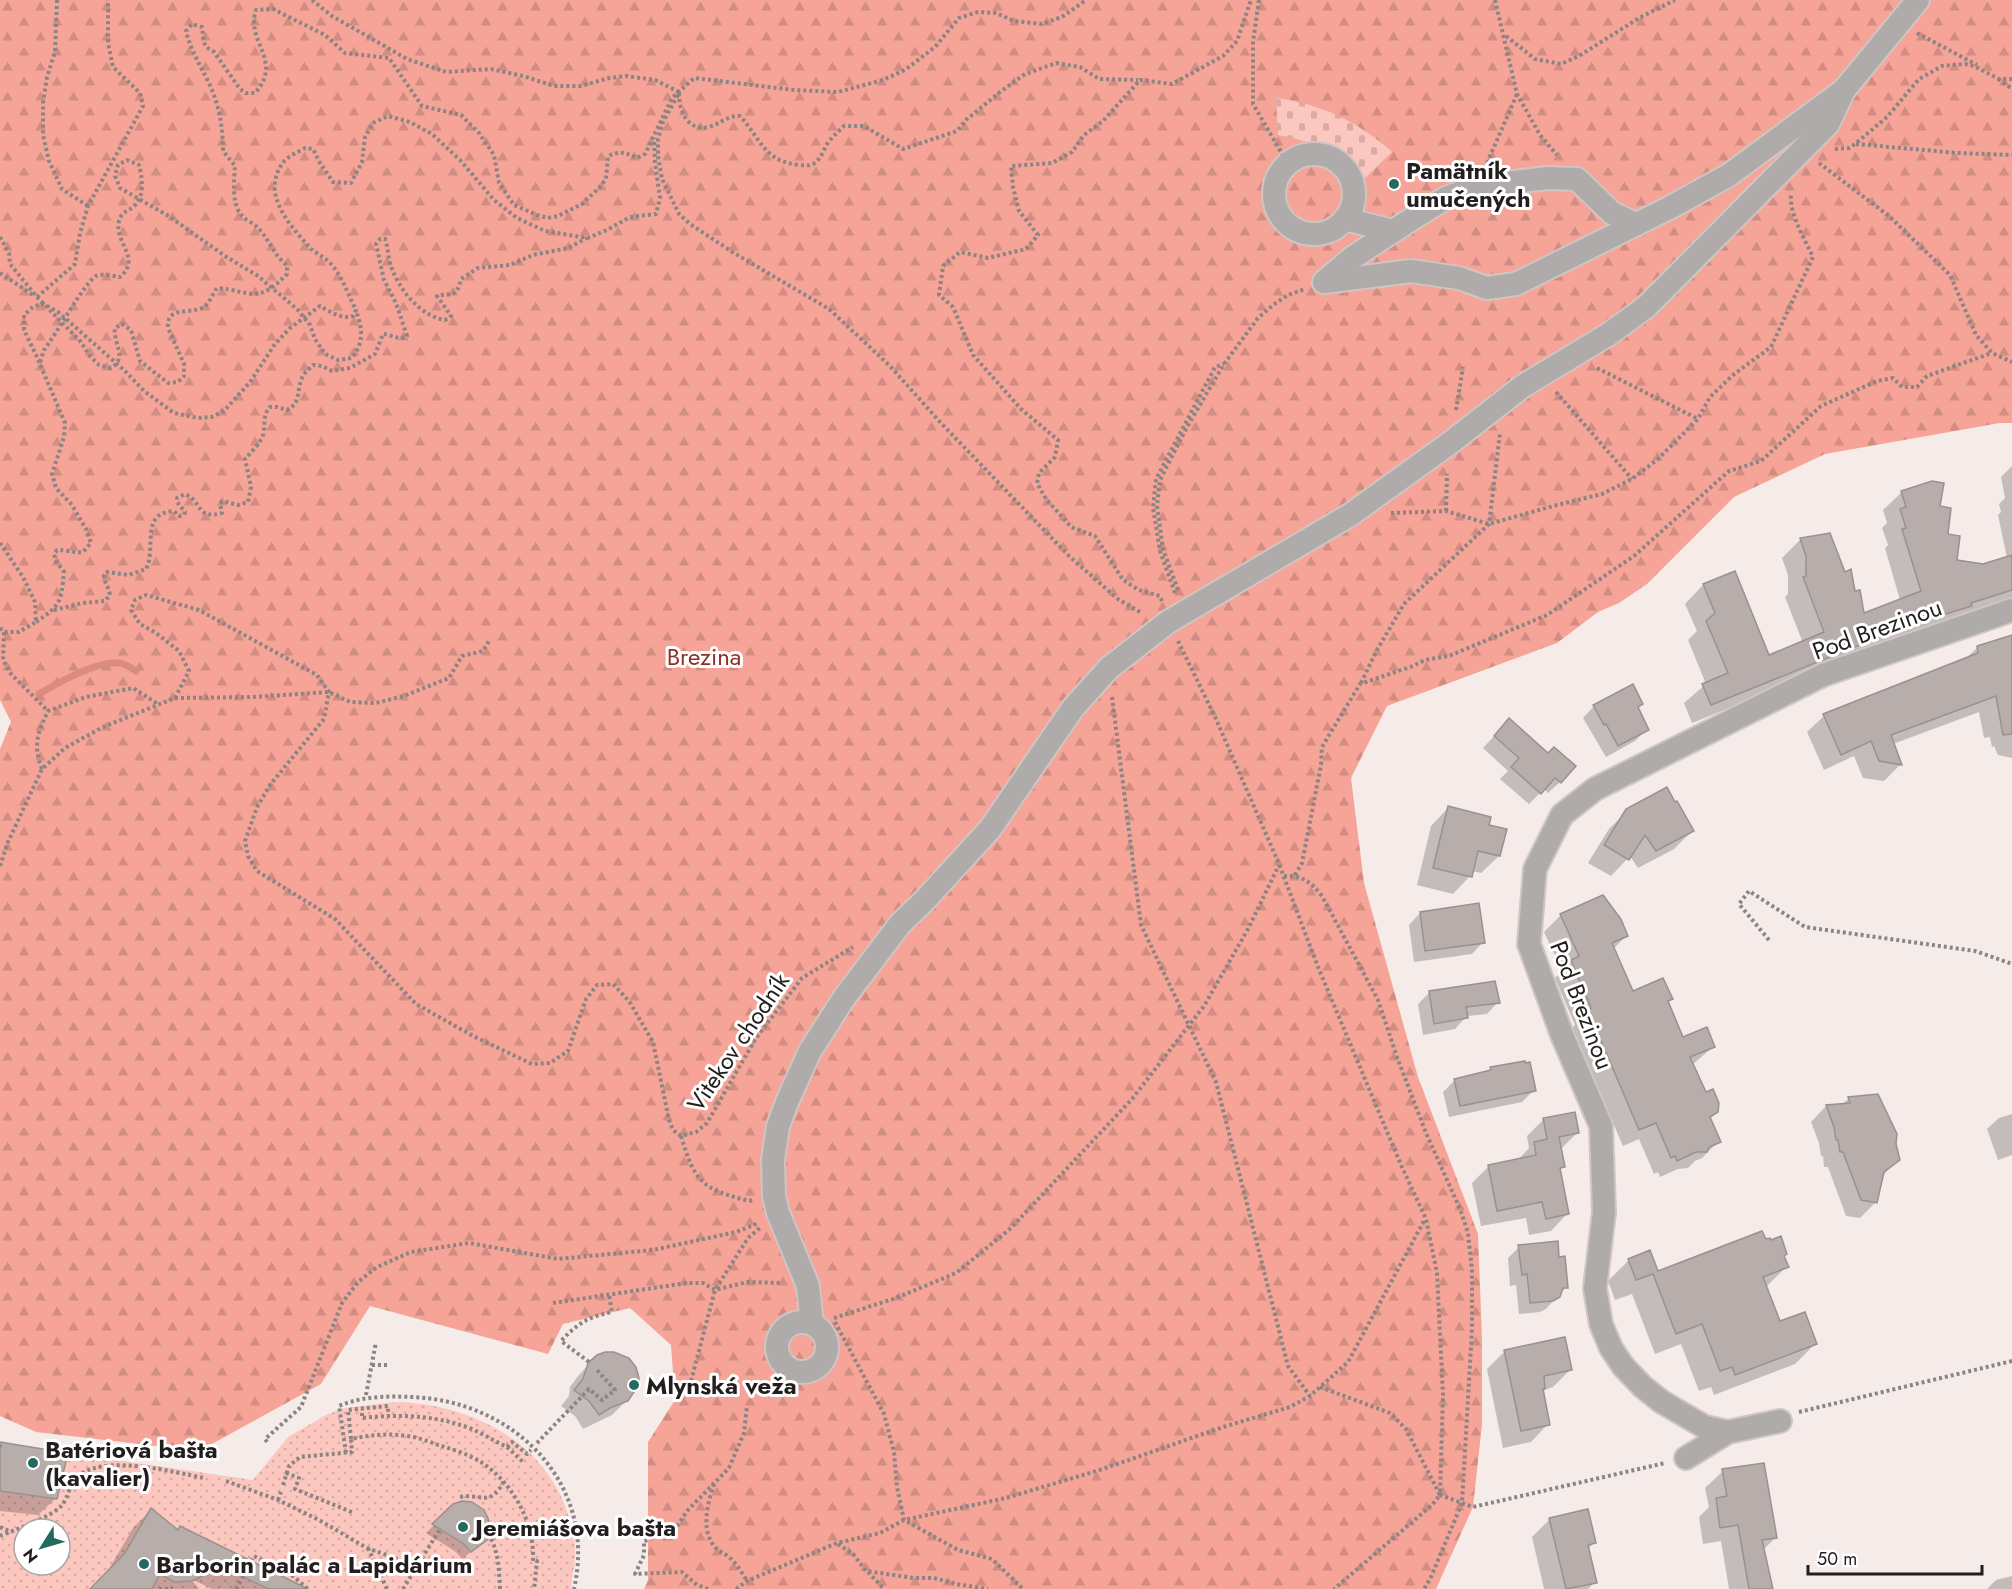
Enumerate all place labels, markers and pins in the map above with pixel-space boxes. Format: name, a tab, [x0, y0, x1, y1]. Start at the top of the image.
place label: Pamätník umučených	[1406, 153, 1531, 216]
marker: Pamätník umučených	[1387, 177, 1401, 191]
place label: Mlynská veža	[646, 1368, 797, 1403]
marker: Mlynská veža	[627, 1378, 641, 1392]
place label: Batériová bašta (kavalier)	[45, 1432, 218, 1495]
marker: Batériová bašta (kavalier)	[26, 1456, 40, 1470]
place label: Jeremiášova bašta	[471, 1510, 676, 1545]
marker: Jeremiášova bašta	[456, 1520, 470, 1534]
place label: Barborin palác a Lapidárium	[156, 1547, 473, 1582]
marker: Barborin palác a Lapidárium	[137, 1557, 151, 1571]

